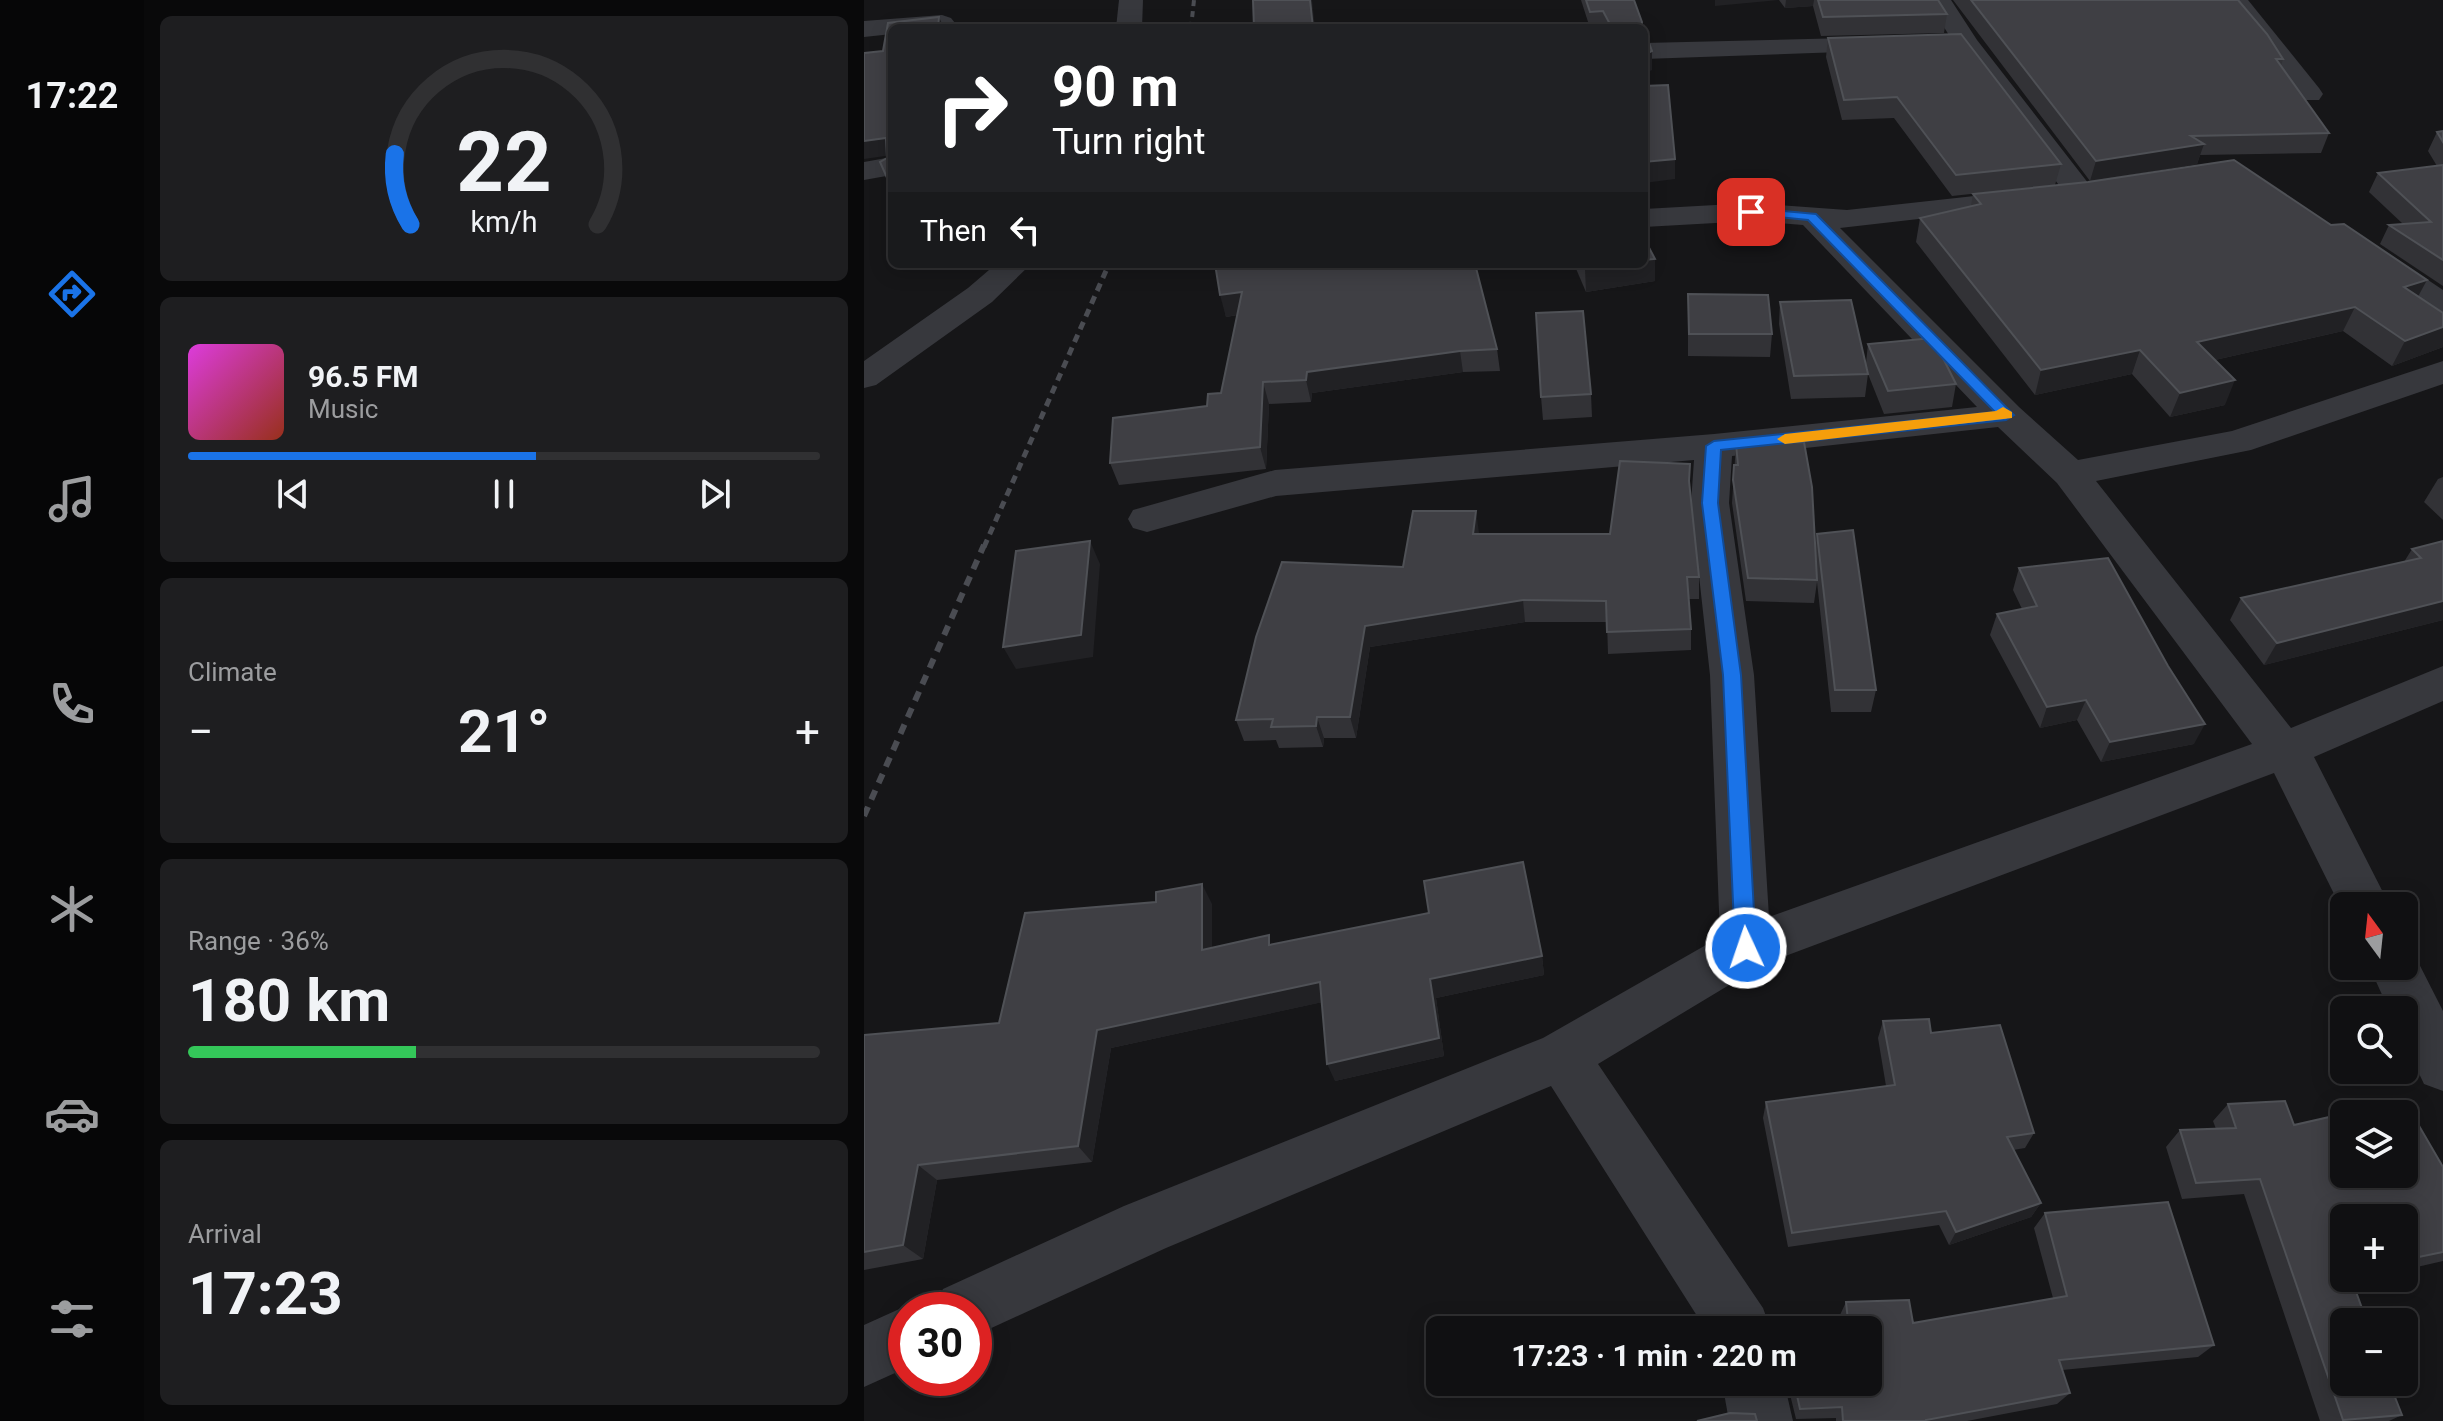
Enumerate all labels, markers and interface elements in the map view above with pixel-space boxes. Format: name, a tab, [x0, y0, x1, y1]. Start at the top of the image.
text: 90 m	[1052, 54, 1179, 120]
icon: right	[920, 56, 1024, 160]
text: 17:22	[26, 75, 118, 117]
text: 22	[456, 113, 552, 210]
text: Turn right	[1052, 121, 1205, 163]
pin	[1717, 178, 1785, 246]
icon: arrive	[1729, 190, 1773, 234]
text: km/h	[470, 205, 538, 239]
icon: left	[1003, 208, 1047, 252]
text: Then	[920, 213, 987, 248]
icon: directions	[44, 266, 100, 322]
text: 96.5 FM	[308, 359, 419, 394]
text: Music	[308, 394, 378, 424]
icon: music	[44, 471, 100, 527]
icon: previous	[271, 472, 315, 516]
icon: pause	[482, 472, 526, 516]
icon: next	[693, 472, 737, 516]
text: Climate	[188, 657, 277, 687]
icon: phone	[44, 676, 100, 732]
text: 21°	[458, 696, 550, 767]
text: −	[188, 706, 213, 758]
text: +	[795, 706, 820, 758]
icon: climate	[44, 881, 100, 937]
north arrow	[2330, 892, 2418, 980]
map controls	[2330, 892, 2418, 1396]
position arrow	[1704, 906, 1788, 990]
text: Range · 36%	[188, 926, 329, 956]
text: 180 km	[188, 965, 390, 1036]
button: search	[2330, 996, 2418, 1084]
icon: car	[44, 1086, 100, 1142]
button: layers	[2330, 1100, 2418, 1188]
button: +	[2330, 1204, 2418, 1292]
text: Arrival	[188, 1219, 262, 1249]
text: 17:23	[188, 1258, 343, 1329]
icon: filters	[44, 1291, 100, 1347]
speed limit sign: 30	[888, 1292, 992, 1396]
button: −	[2330, 1308, 2418, 1396]
text: 17:23 · 1 min · 220 m	[1511, 1338, 1797, 1373]

